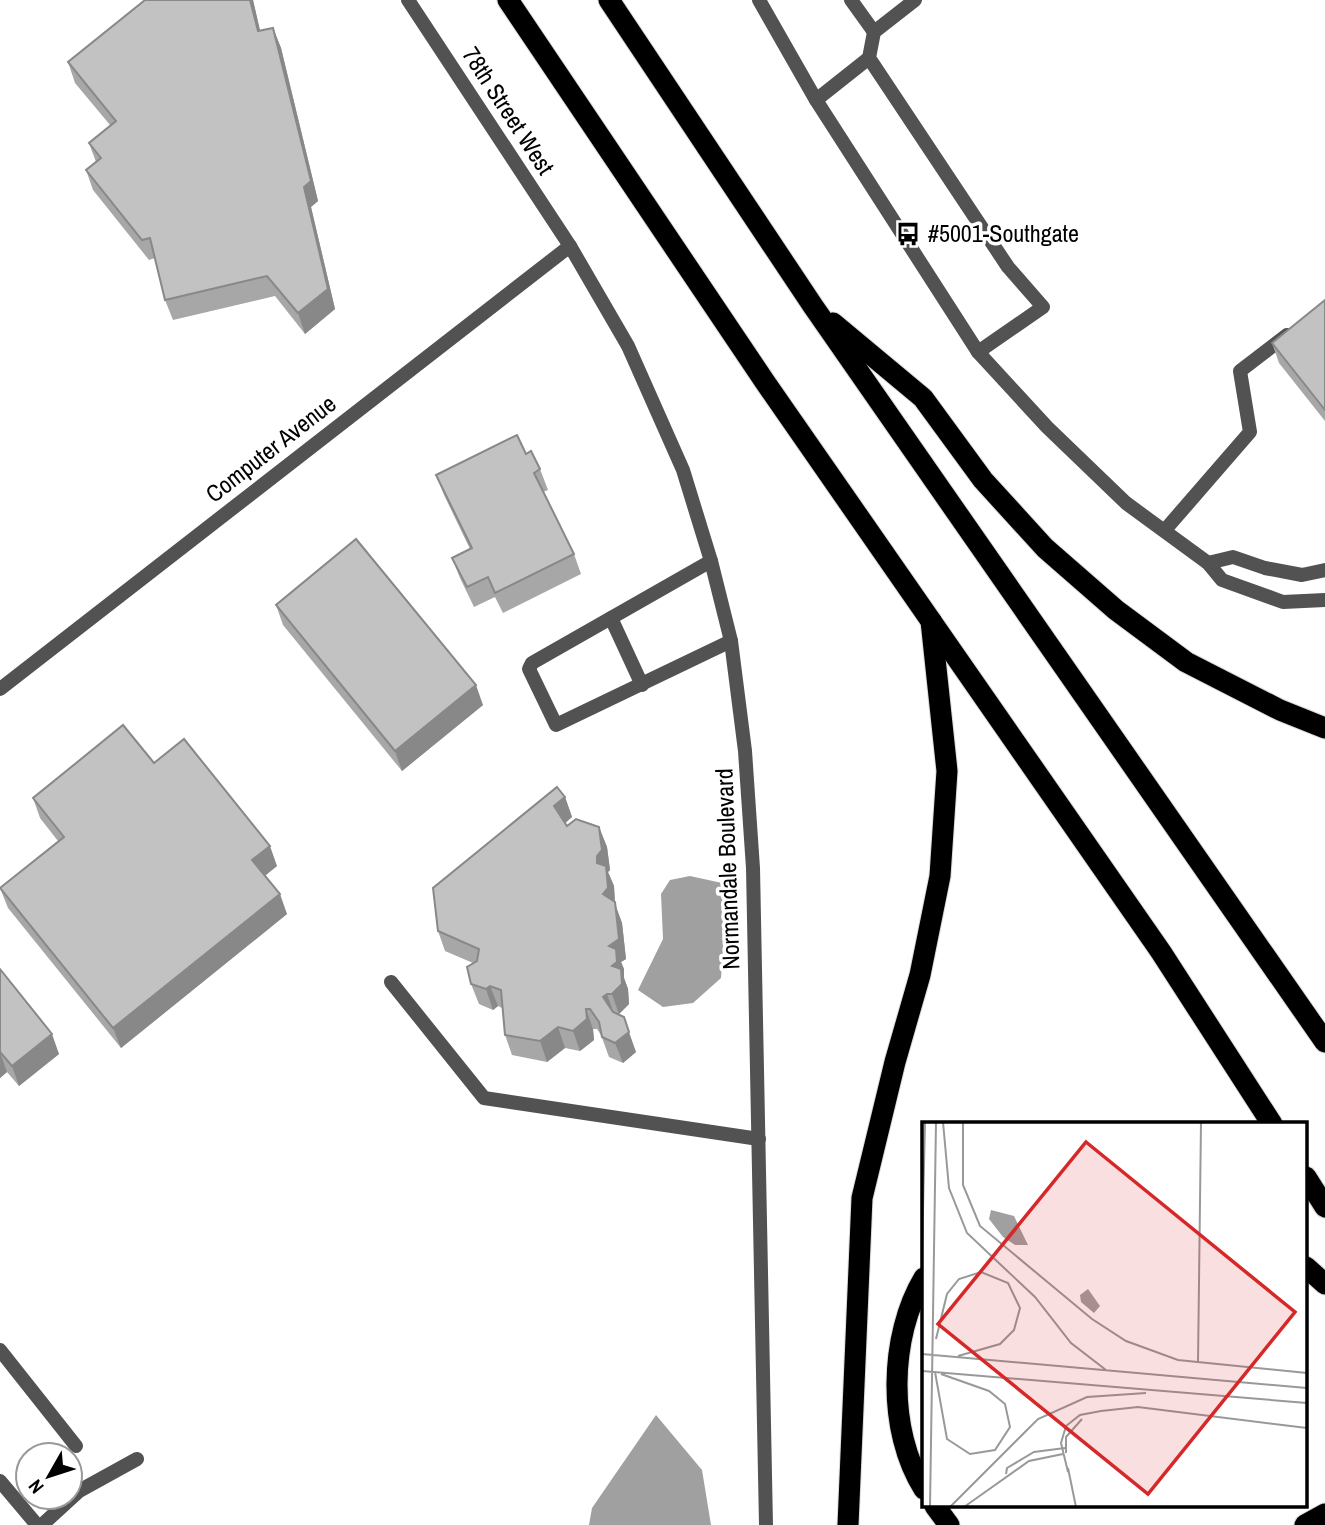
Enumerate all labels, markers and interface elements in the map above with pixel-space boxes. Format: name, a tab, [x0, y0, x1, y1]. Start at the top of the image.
street label: 78th Street West	[456, 40, 562, 181]
place label: #5001-Southgate	[928, 217, 1079, 249]
bus stop icon: #5001-Southgate	[894, 220, 922, 248]
street label: Computer Avenue	[199, 387, 342, 509]
street label: Normandale Boulevard	[707, 768, 747, 970]
inset map	[922, 1122, 1308, 1508]
north arrow	[14, 1441, 84, 1511]
text: N	[22, 1474, 49, 1499]

